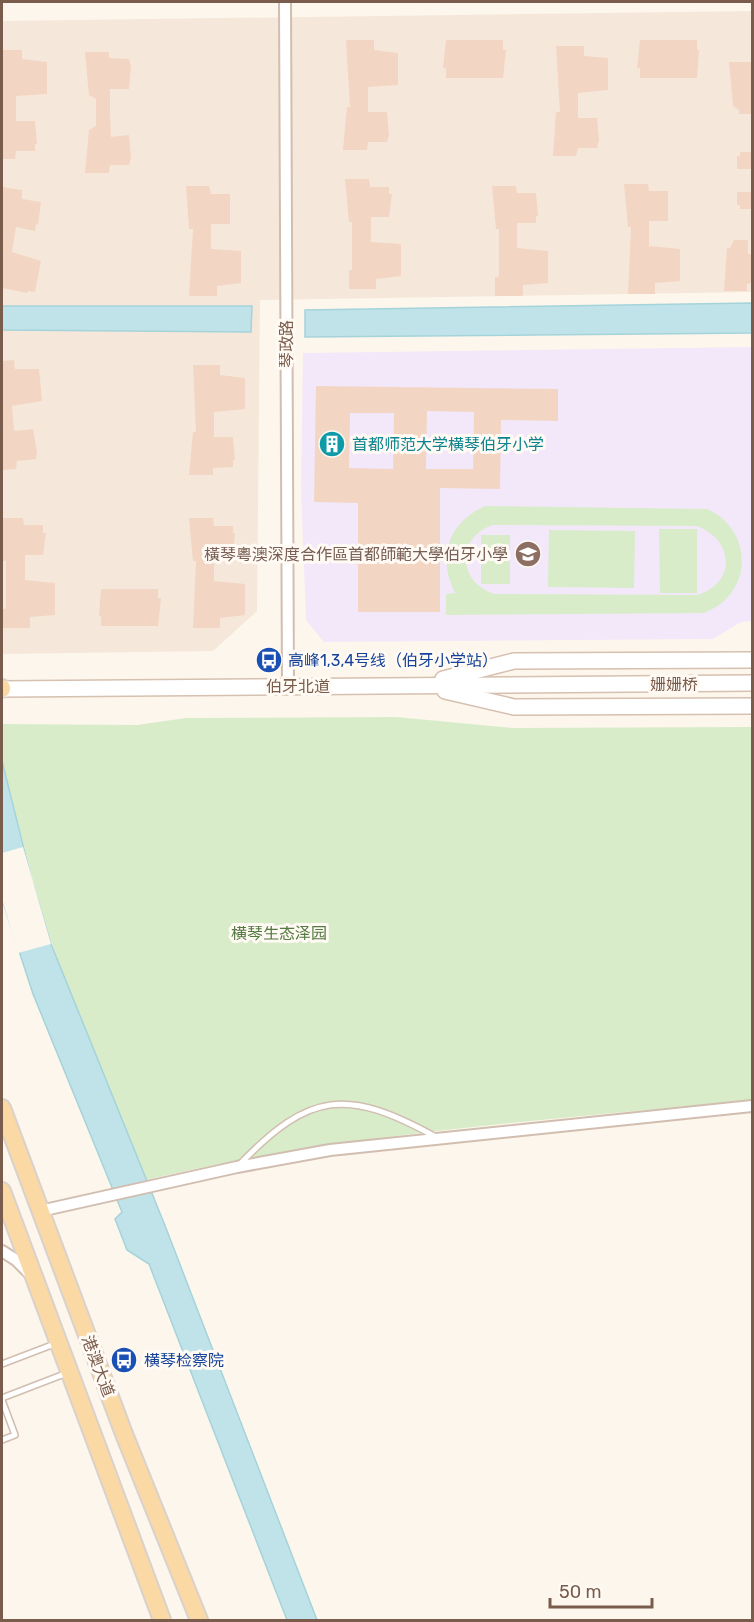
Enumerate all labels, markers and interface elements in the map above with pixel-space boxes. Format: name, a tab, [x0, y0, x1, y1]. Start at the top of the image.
street label: 琴政路	[277, 320, 296, 368]
building icon: 首都师范大学横琴伯牙小学	[317, 429, 347, 459]
place label: 首都师范大学横琴伯牙小学	[352, 435, 544, 454]
school or university icon: 橫琴粵澳深度合作區首都師範大學伯牙小學	[513, 539, 543, 569]
place label: 橫琴粵澳深度合作區首都師範大學伯牙小學	[204, 545, 508, 564]
bus stop icon: 高峰1,3,4号线（伯牙小学站）	[254, 645, 284, 675]
place label: 高峰1,3,4号线（伯牙小学站）	[288, 651, 498, 670]
street label: 姗姗桥	[650, 675, 698, 694]
street label: 伯牙北道	[266, 677, 330, 696]
park label: 横琴生态泽园	[231, 924, 327, 943]
street label: 港澳大道	[78, 1333, 118, 1399]
bus stop icon: 横琴检察院	[109, 1345, 139, 1375]
place label: 横琴检察院	[144, 1351, 224, 1370]
scale bar	[550, 1571, 652, 1609]
text: 50 m	[559, 1581, 602, 1603]

